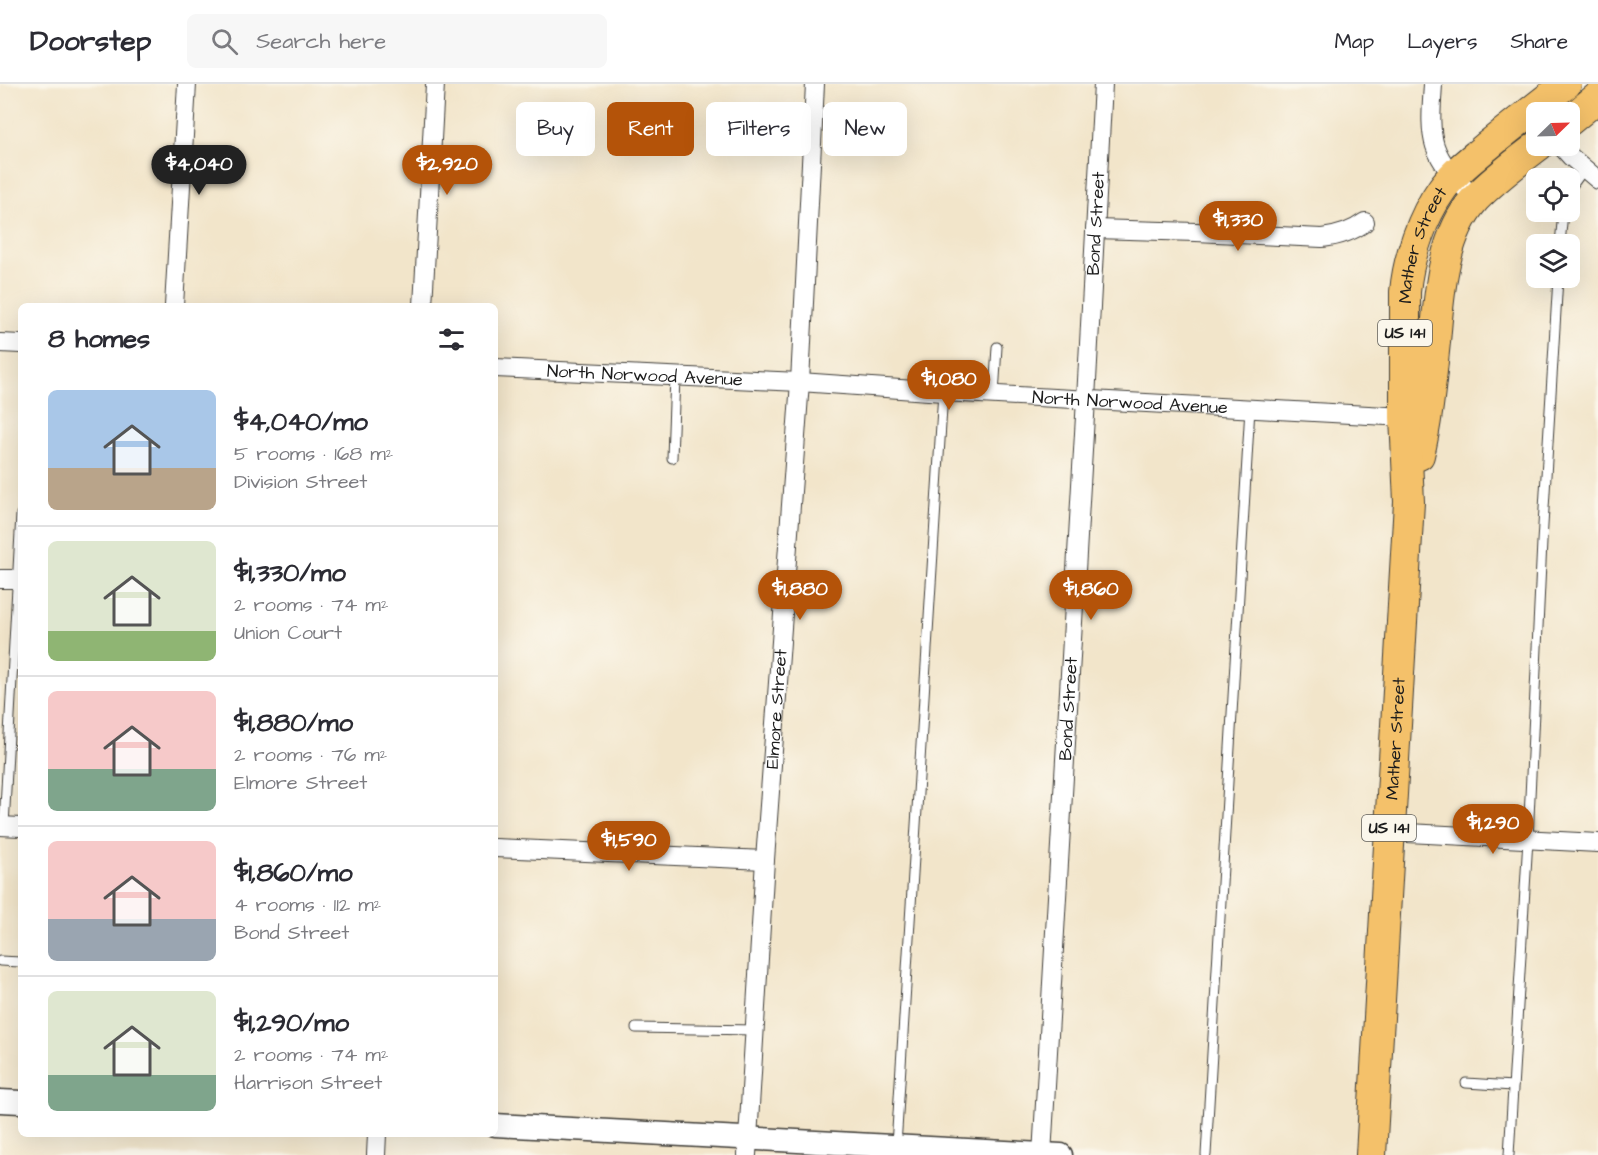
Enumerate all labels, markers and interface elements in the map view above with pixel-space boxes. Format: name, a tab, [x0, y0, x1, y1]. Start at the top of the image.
search box	[187, 14, 607, 68]
text: Doorstep	[30, 22, 151, 61]
icon: search	[208, 25, 241, 58]
text: Search here	[256, 26, 386, 57]
text: Map	[1334, 27, 1374, 56]
text: Layers	[1407, 27, 1477, 56]
text: Share	[1510, 27, 1568, 56]
chip: Buy	[516, 102, 595, 156]
chip: Rent	[607, 102, 694, 156]
chip: Filters	[706, 102, 811, 156]
chip: New	[823, 102, 907, 156]
north arrow	[1526, 102, 1580, 156]
map controls	[1526, 102, 1580, 288]
pin: $4,040	[150, 145, 248, 196]
pin: $2,920	[398, 145, 496, 196]
text: $4,040	[165, 150, 233, 178]
text: $2,920	[416, 150, 478, 178]
button: locate	[1526, 168, 1580, 222]
street label: Bond Street	[1080, 170, 1111, 276]
street label: Mather Street	[1393, 181, 1453, 304]
pin: $1,330	[1189, 201, 1287, 252]
text: $1,330	[1213, 206, 1263, 234]
button: layers	[1526, 234, 1580, 288]
road number: US 141	[1378, 320, 1432, 346]
text: 8 homes	[48, 321, 150, 357]
icon: filters	[435, 323, 468, 356]
street label: North Norwood Avenue	[546, 358, 744, 392]
pin: $1,080	[900, 360, 998, 411]
text: $1,080	[921, 365, 977, 393]
street label: North Norwood Avenue	[1032, 384, 1229, 420]
text: $4,040/mo	[234, 404, 368, 440]
icon: home	[96, 414, 168, 486]
text: 5 rooms · 168 m²	[234, 440, 393, 468]
text: Division Street	[234, 468, 367, 496]
text: $1,330/mo	[234, 555, 346, 591]
icon: home	[96, 565, 168, 637]
pin: $1,880	[751, 570, 849, 621]
pin: $1,860	[1042, 570, 1140, 621]
text: $1,880	[772, 575, 828, 603]
text: $1,860	[1063, 575, 1119, 603]
text: 2 rooms · 74 m²	[234, 591, 388, 619]
text: Union Court	[234, 619, 342, 647]
street label: Elmore Street	[759, 647, 793, 770]
street label: Bond Street	[1052, 655, 1084, 761]
street label: Mather Street	[1379, 676, 1411, 801]
text: $1,880/mo	[234, 705, 353, 741]
icon: home	[96, 715, 168, 787]
text: 2 rooms · 76 m²	[234, 741, 387, 769]
text: Elmore Street	[234, 769, 367, 797]
pin: $1,290	[1444, 804, 1542, 855]
text: $1,290	[1467, 809, 1519, 837]
road number: US 141	[1362, 815, 1416, 841]
pin: $1,590	[580, 821, 678, 872]
text: $1,590	[601, 826, 657, 854]
text: $1,860/mo	[234, 855, 353, 891]
icon: home	[96, 865, 168, 937]
text: 4 rooms · 112 m²	[234, 891, 381, 919]
text: Bond Street	[234, 919, 349, 947]
text: $1,290/mo	[234, 1005, 349, 1041]
icon: home	[96, 1015, 168, 1087]
text: 2 rooms · 74 m²	[234, 1041, 388, 1069]
text: Harrison Street	[234, 1069, 382, 1097]

